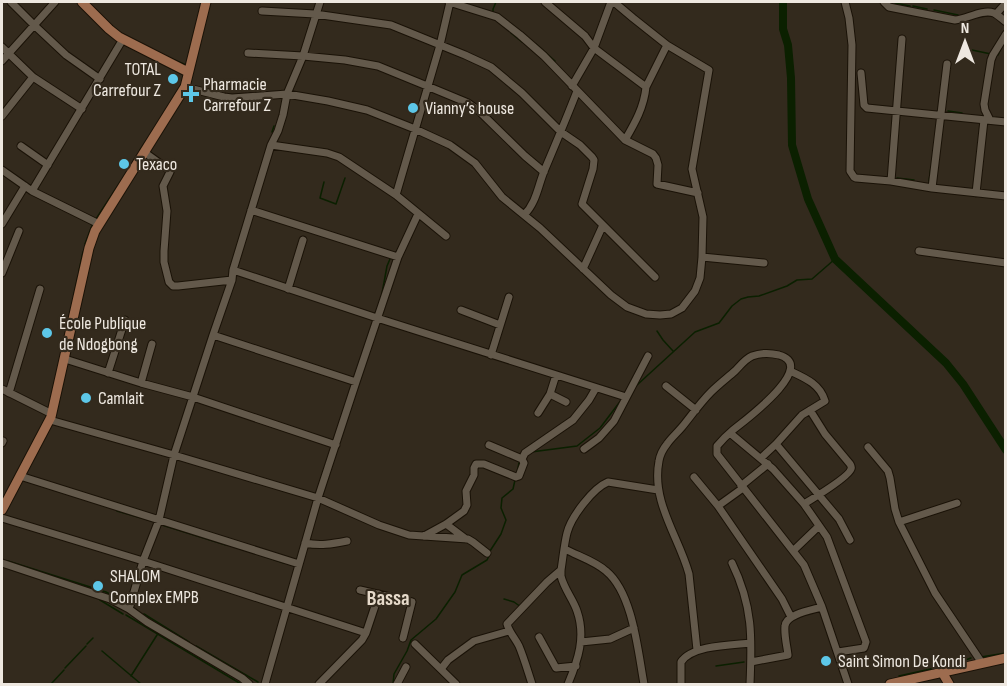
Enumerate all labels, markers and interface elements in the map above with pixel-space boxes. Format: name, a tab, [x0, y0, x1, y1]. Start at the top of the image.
north arrow	[935, 12, 995, 72]
text: N	[961, 19, 969, 38]
place label: TOTAL Carrefour Z	[93, 59, 162, 101]
marker: TOTAL Carrefour Z	[166, 72, 180, 86]
place label: Pharmacie Carrefour Z	[203, 74, 271, 116]
marker: Pharmacie Carrefour Z	[184, 87, 198, 101]
place label: Vianny’s house	[425, 98, 514, 119]
marker: Vianny’s house	[406, 101, 420, 115]
place label: Texaco	[136, 154, 177, 175]
marker: Texaco	[117, 157, 131, 171]
place label: École Publique de Ndogbong	[59, 313, 146, 355]
marker: École Publique de Ndogbong	[40, 326, 54, 340]
place label: Camlait	[98, 388, 145, 409]
marker: Camlait	[79, 391, 93, 405]
place label: SHALOM Complex EMPB	[110, 566, 199, 608]
marker: SHALOM Complex EMPB	[91, 579, 105, 593]
district label: Bassa	[366, 586, 410, 611]
place label: Saint Simon De Kondi	[838, 651, 966, 672]
marker: Saint Simon De Kondi	[819, 654, 833, 668]

